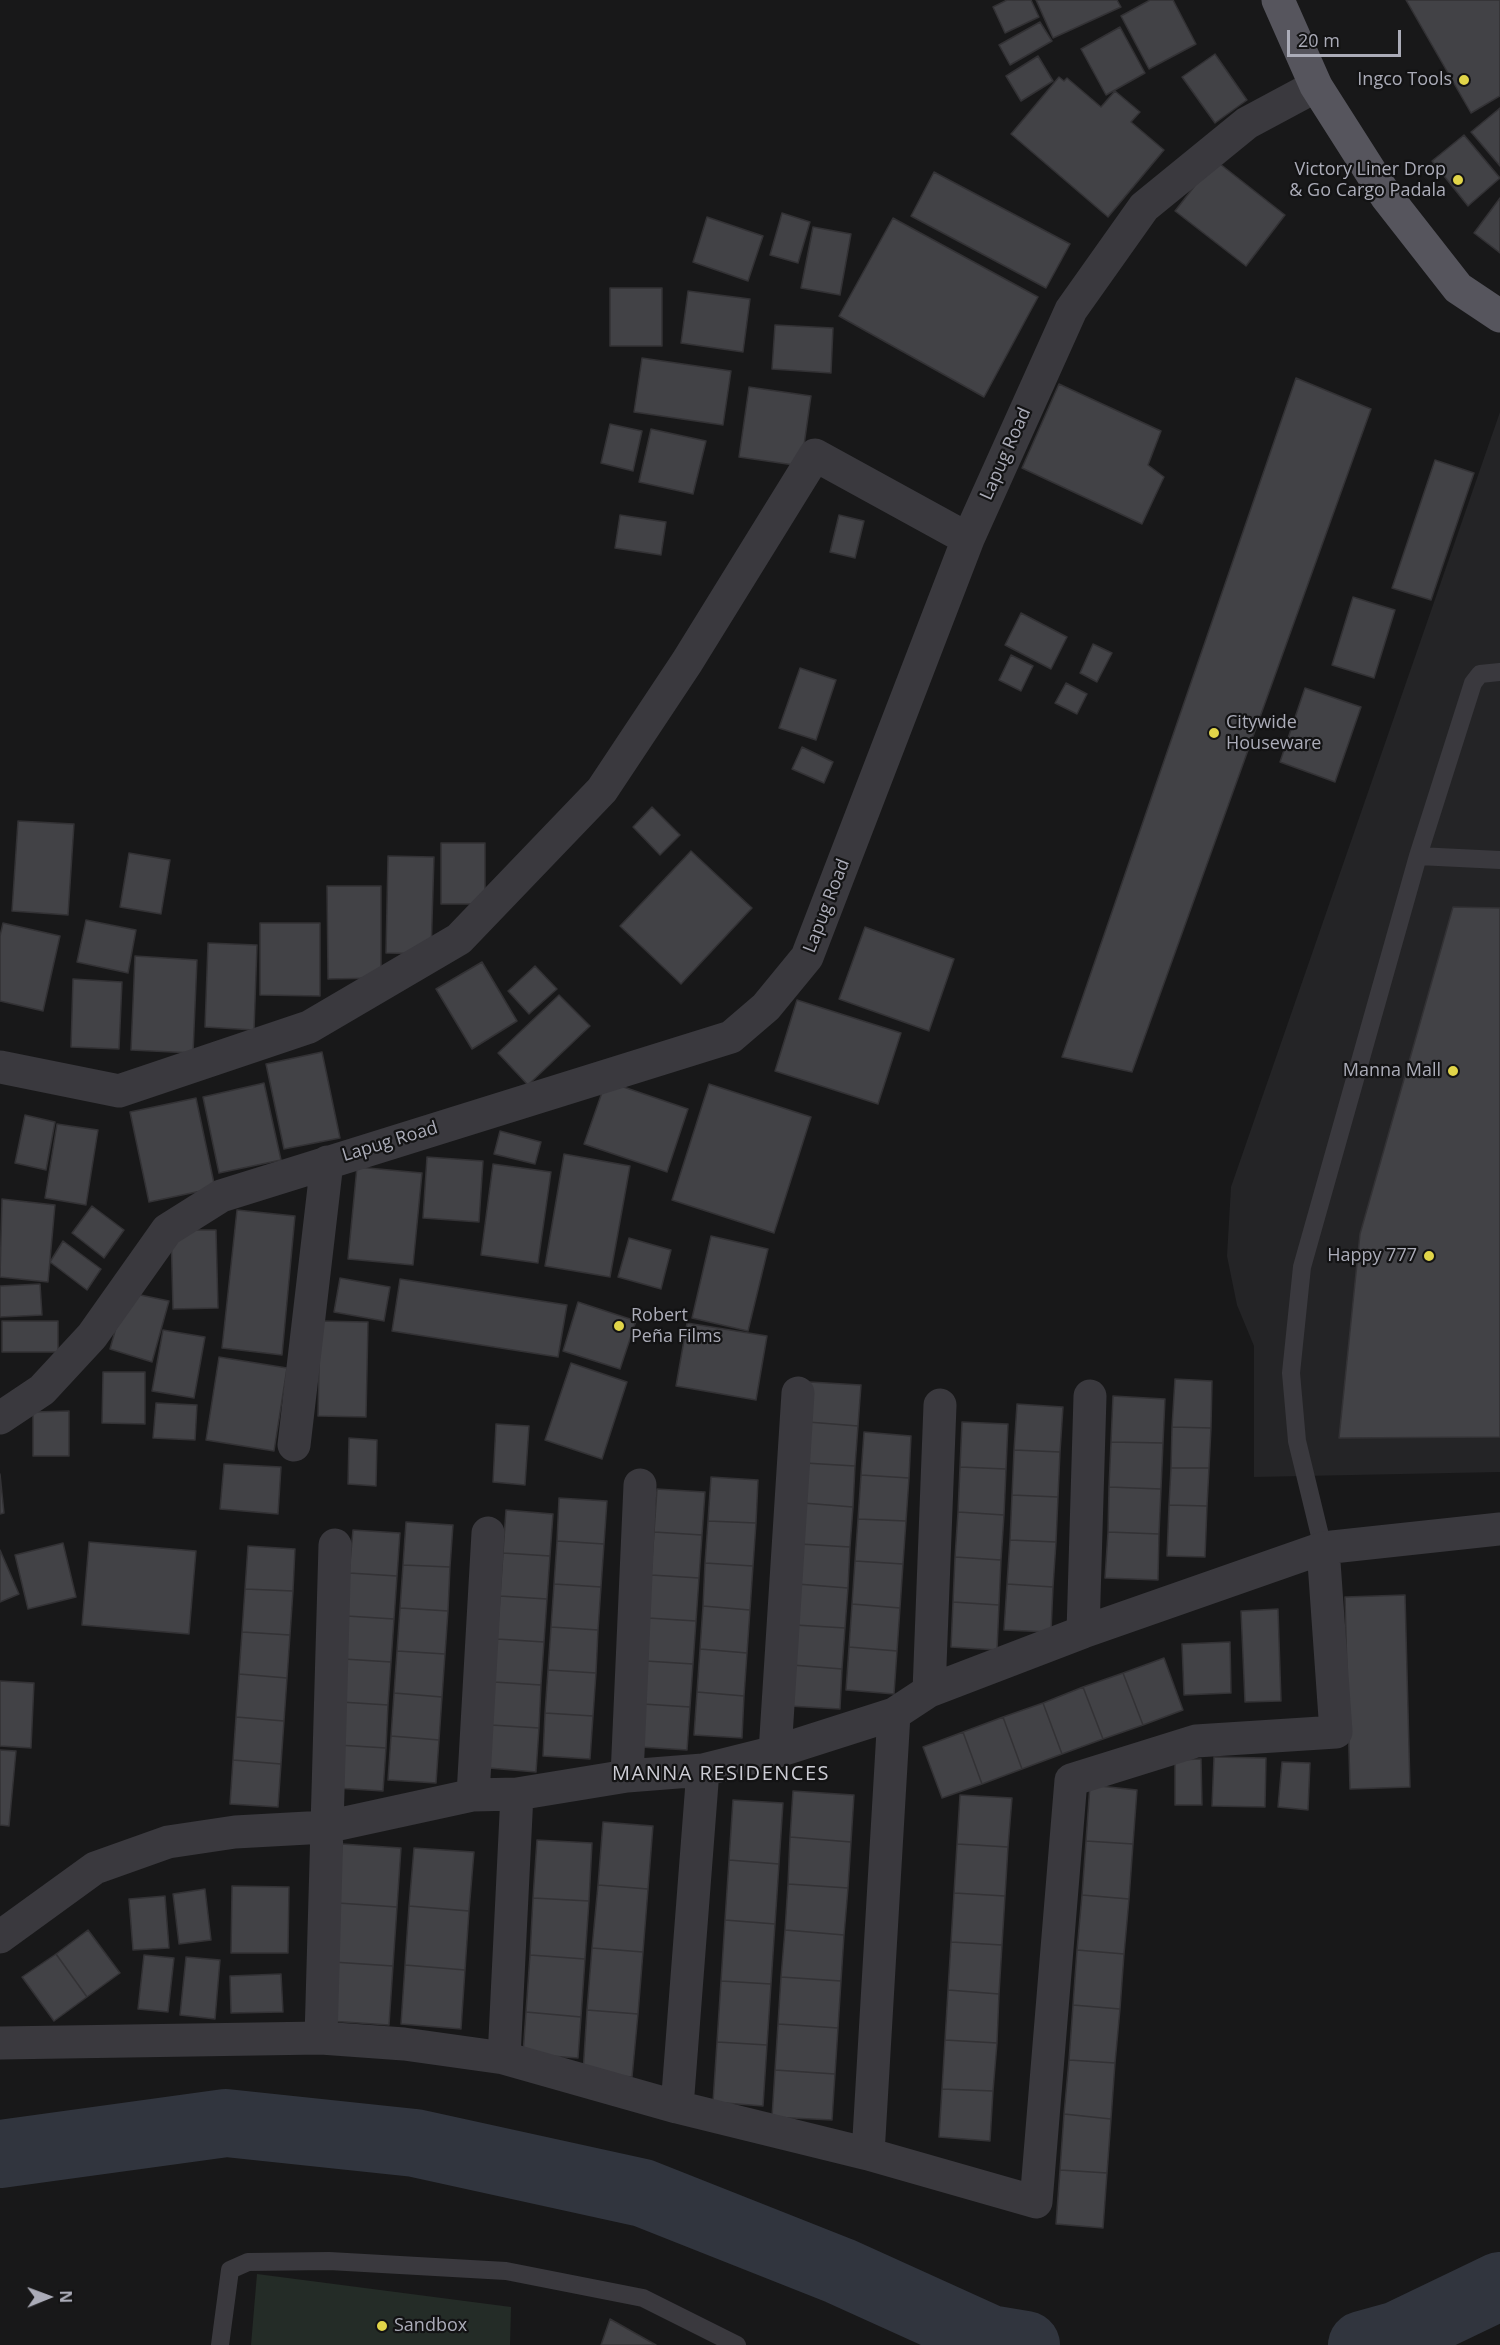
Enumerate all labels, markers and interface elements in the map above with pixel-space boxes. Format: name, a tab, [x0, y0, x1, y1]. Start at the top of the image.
scale bar	[1290, 18, 1404, 56]
text: 20 m	[1298, 28, 1340, 52]
place label: Ingco Tools	[1357, 69, 1452, 91]
marker: Ingco Tools	[1457, 73, 1471, 87]
place label: Victory Liner Drop & Go Cargo Padala	[1289, 159, 1446, 201]
marker: Victory Liner Drop & Go Cargo Padala	[1451, 173, 1465, 187]
street label: Lapug Road	[976, 404, 1036, 504]
place label: Citywide Houseware	[1226, 712, 1321, 754]
marker: Citywide Houseware	[1207, 726, 1221, 740]
street label: Lapug Road	[799, 856, 855, 956]
place label: Manna Mall	[1343, 1060, 1441, 1082]
marker: Manna Mall	[1446, 1064, 1460, 1078]
street label: Lapug Road	[340, 1117, 440, 1167]
place label: Happy 777	[1327, 1245, 1417, 1267]
marker: Happy 777	[1422, 1249, 1436, 1263]
place label: Robert Peña Films	[631, 1305, 721, 1348]
marker: Robert Peña Films	[612, 1319, 626, 1333]
district label: MANNA RESIDENCES	[612, 1762, 830, 1786]
north arrow	[18, 2267, 78, 2327]
text: N	[55, 2290, 77, 2303]
place label: Sandbox	[394, 2315, 467, 2337]
marker: Sandbox	[375, 2319, 389, 2333]

